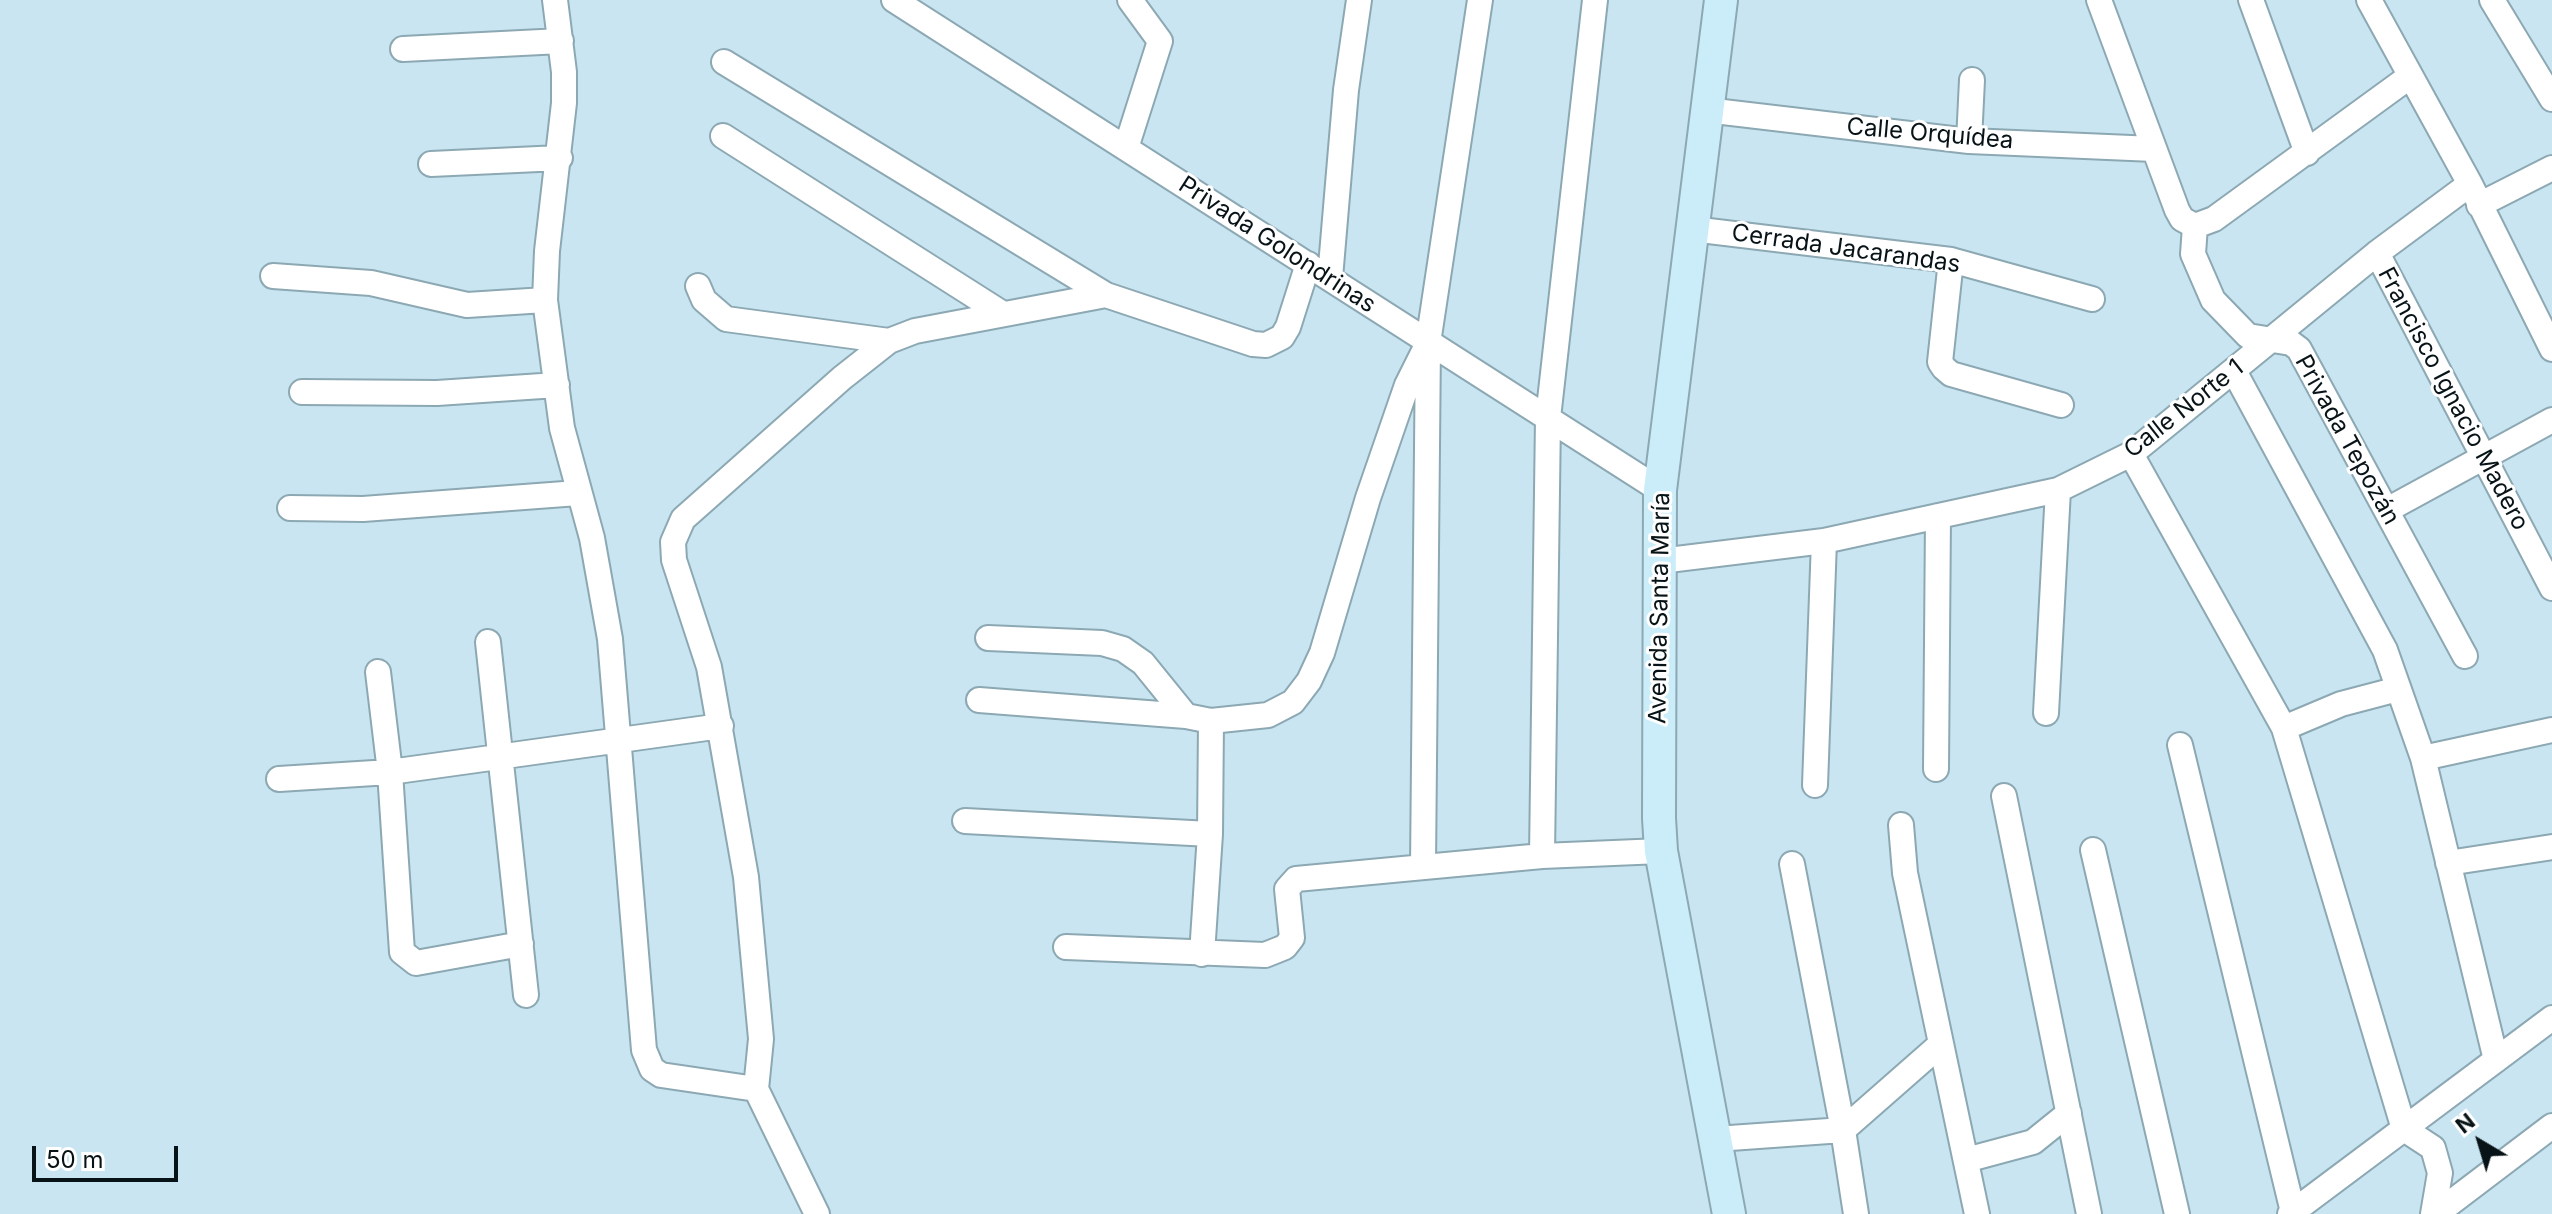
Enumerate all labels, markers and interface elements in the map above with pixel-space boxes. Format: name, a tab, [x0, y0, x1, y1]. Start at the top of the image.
street label: Calle Orquídea	[1845, 112, 2015, 156]
street label: Privada Golondrinas	[1173, 170, 1381, 320]
street label: Cerrada Jacarandas	[1730, 219, 1962, 279]
street label: Francisco Ignacio Madero	[2371, 263, 2535, 535]
street label: Privada Tepozán	[2288, 350, 2406, 530]
street label: Calle Norte 1	[2119, 354, 2249, 464]
street label: Avenida Santa María	[1644, 492, 1676, 724]
north arrow	[2440, 1102, 2520, 1182]
text: N	[2451, 1108, 2480, 1138]
scale bar	[36, 1130, 182, 1180]
text: 50 m	[46, 1145, 104, 1174]

